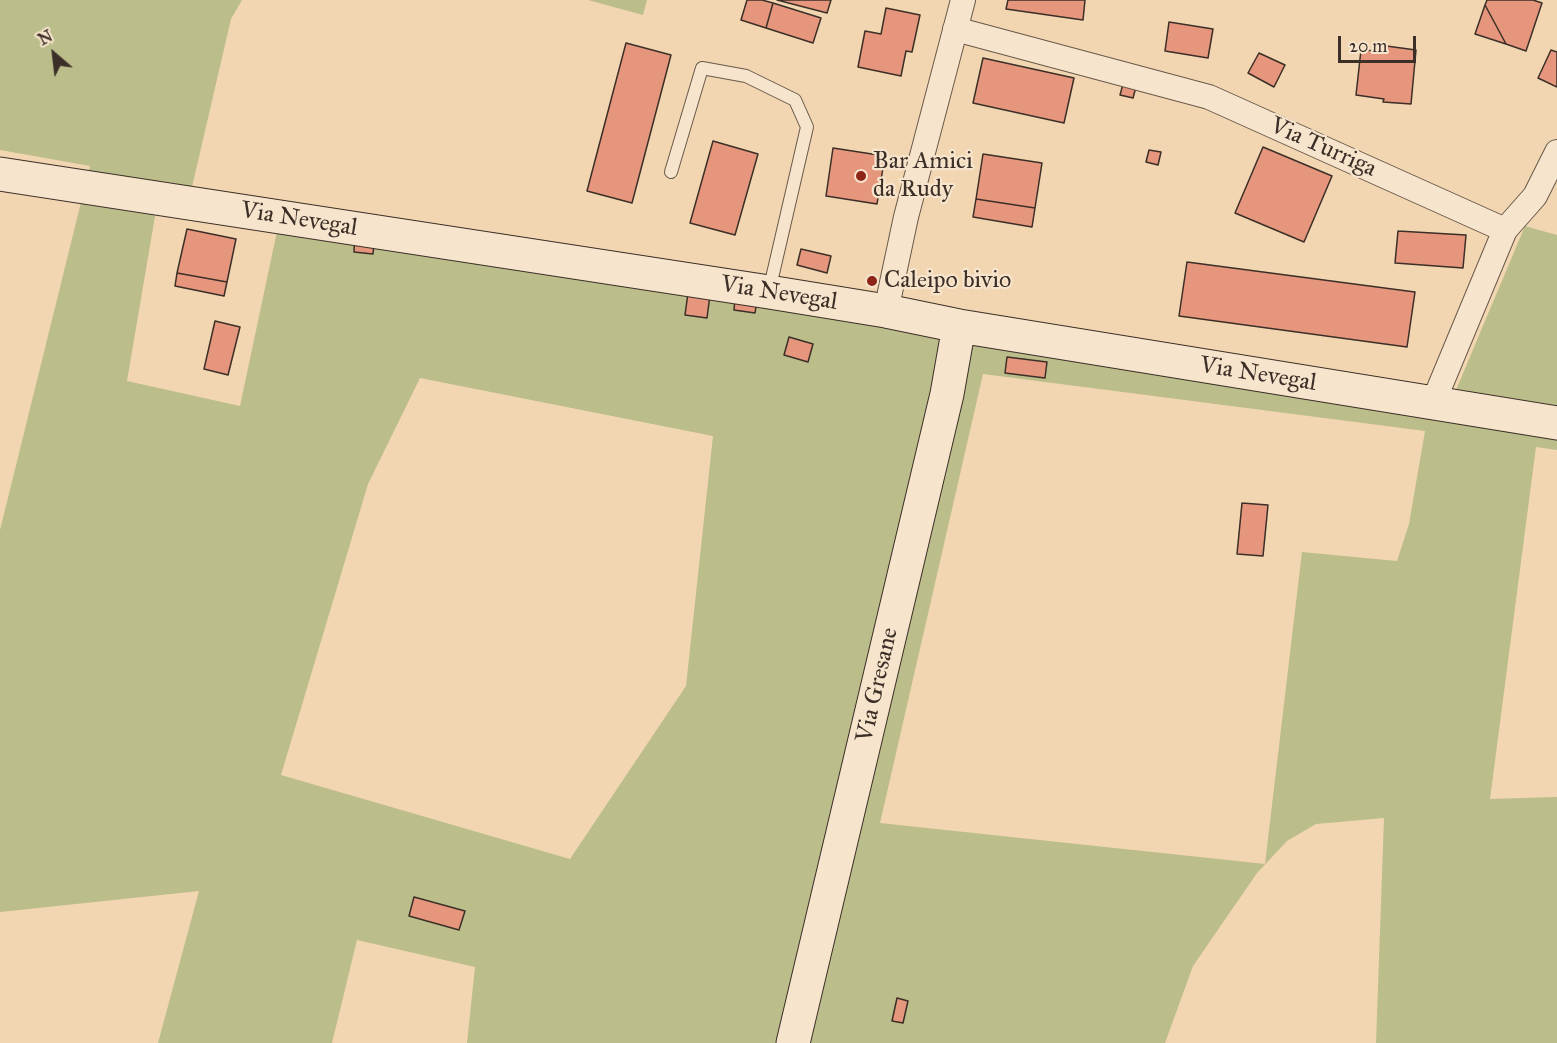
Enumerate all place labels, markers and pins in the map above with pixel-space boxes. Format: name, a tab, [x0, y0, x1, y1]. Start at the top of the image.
place label: Bar Amici da Rudy	[873, 148, 973, 204]
marker: Bar Amici da Rudy	[854, 169, 868, 183]
place label: Caleipo bivio	[884, 267, 1011, 295]
marker: Caleipo bivio	[865, 274, 879, 288]

